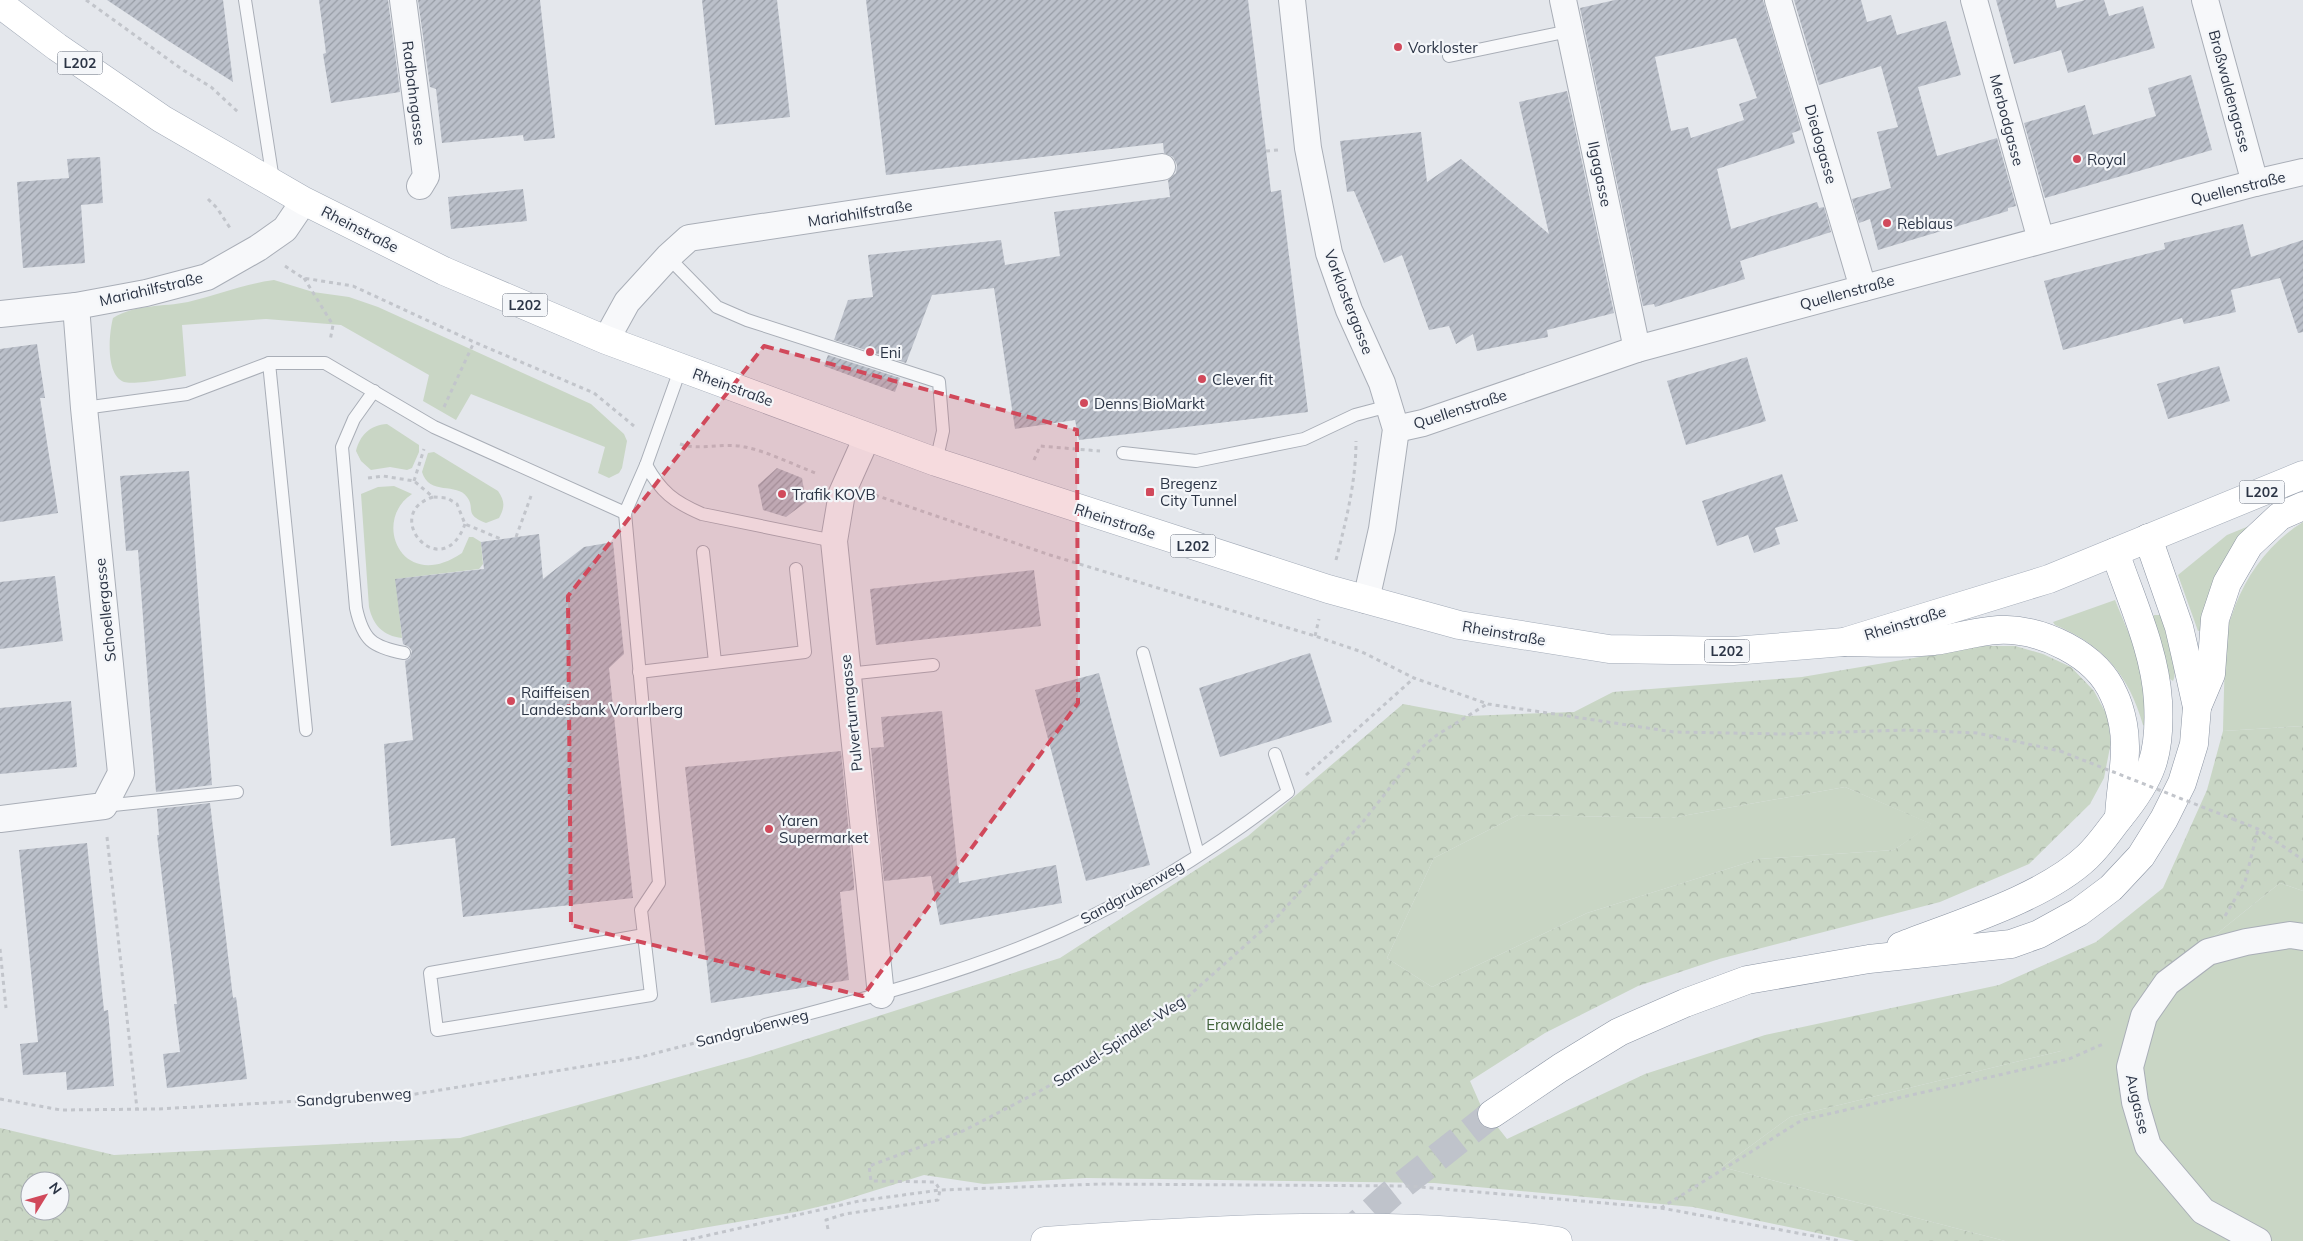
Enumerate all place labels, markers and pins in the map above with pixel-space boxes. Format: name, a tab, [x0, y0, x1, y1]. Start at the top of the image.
place label: Vorkloster	[1408, 38, 1478, 57]
marker: Vorkloster	[1392, 41, 1404, 53]
place label: Royal	[2087, 150, 2126, 169]
marker: Royal	[2071, 153, 2083, 165]
place label: Reblaus	[1897, 214, 1953, 233]
marker: Reblaus	[1881, 217, 1893, 229]
place label: Eni	[880, 343, 901, 362]
marker: Eni	[864, 346, 876, 358]
place label: Clever fit	[1212, 370, 1273, 389]
marker: Clever fit	[1196, 373, 1208, 385]
place label: Denns BioMarkt	[1094, 394, 1205, 413]
marker: Denns BioMarkt	[1078, 397, 1090, 409]
place label: Bregenz City Tunnel	[1160, 474, 1237, 510]
place label: Trafik KOVB	[792, 485, 876, 504]
marker: Bregenz City Tunnel	[1144, 486, 1156, 498]
marker: Trafik KOVB	[776, 488, 788, 500]
place label: Raiffeisen Landesbank Vorarlberg	[521, 683, 683, 719]
marker: Raiffeisen Landesbank Vorarlberg	[505, 695, 517, 707]
place label: Yaren Supermarket	[778, 811, 868, 847]
marker: Yaren Supermarket	[763, 823, 775, 835]

